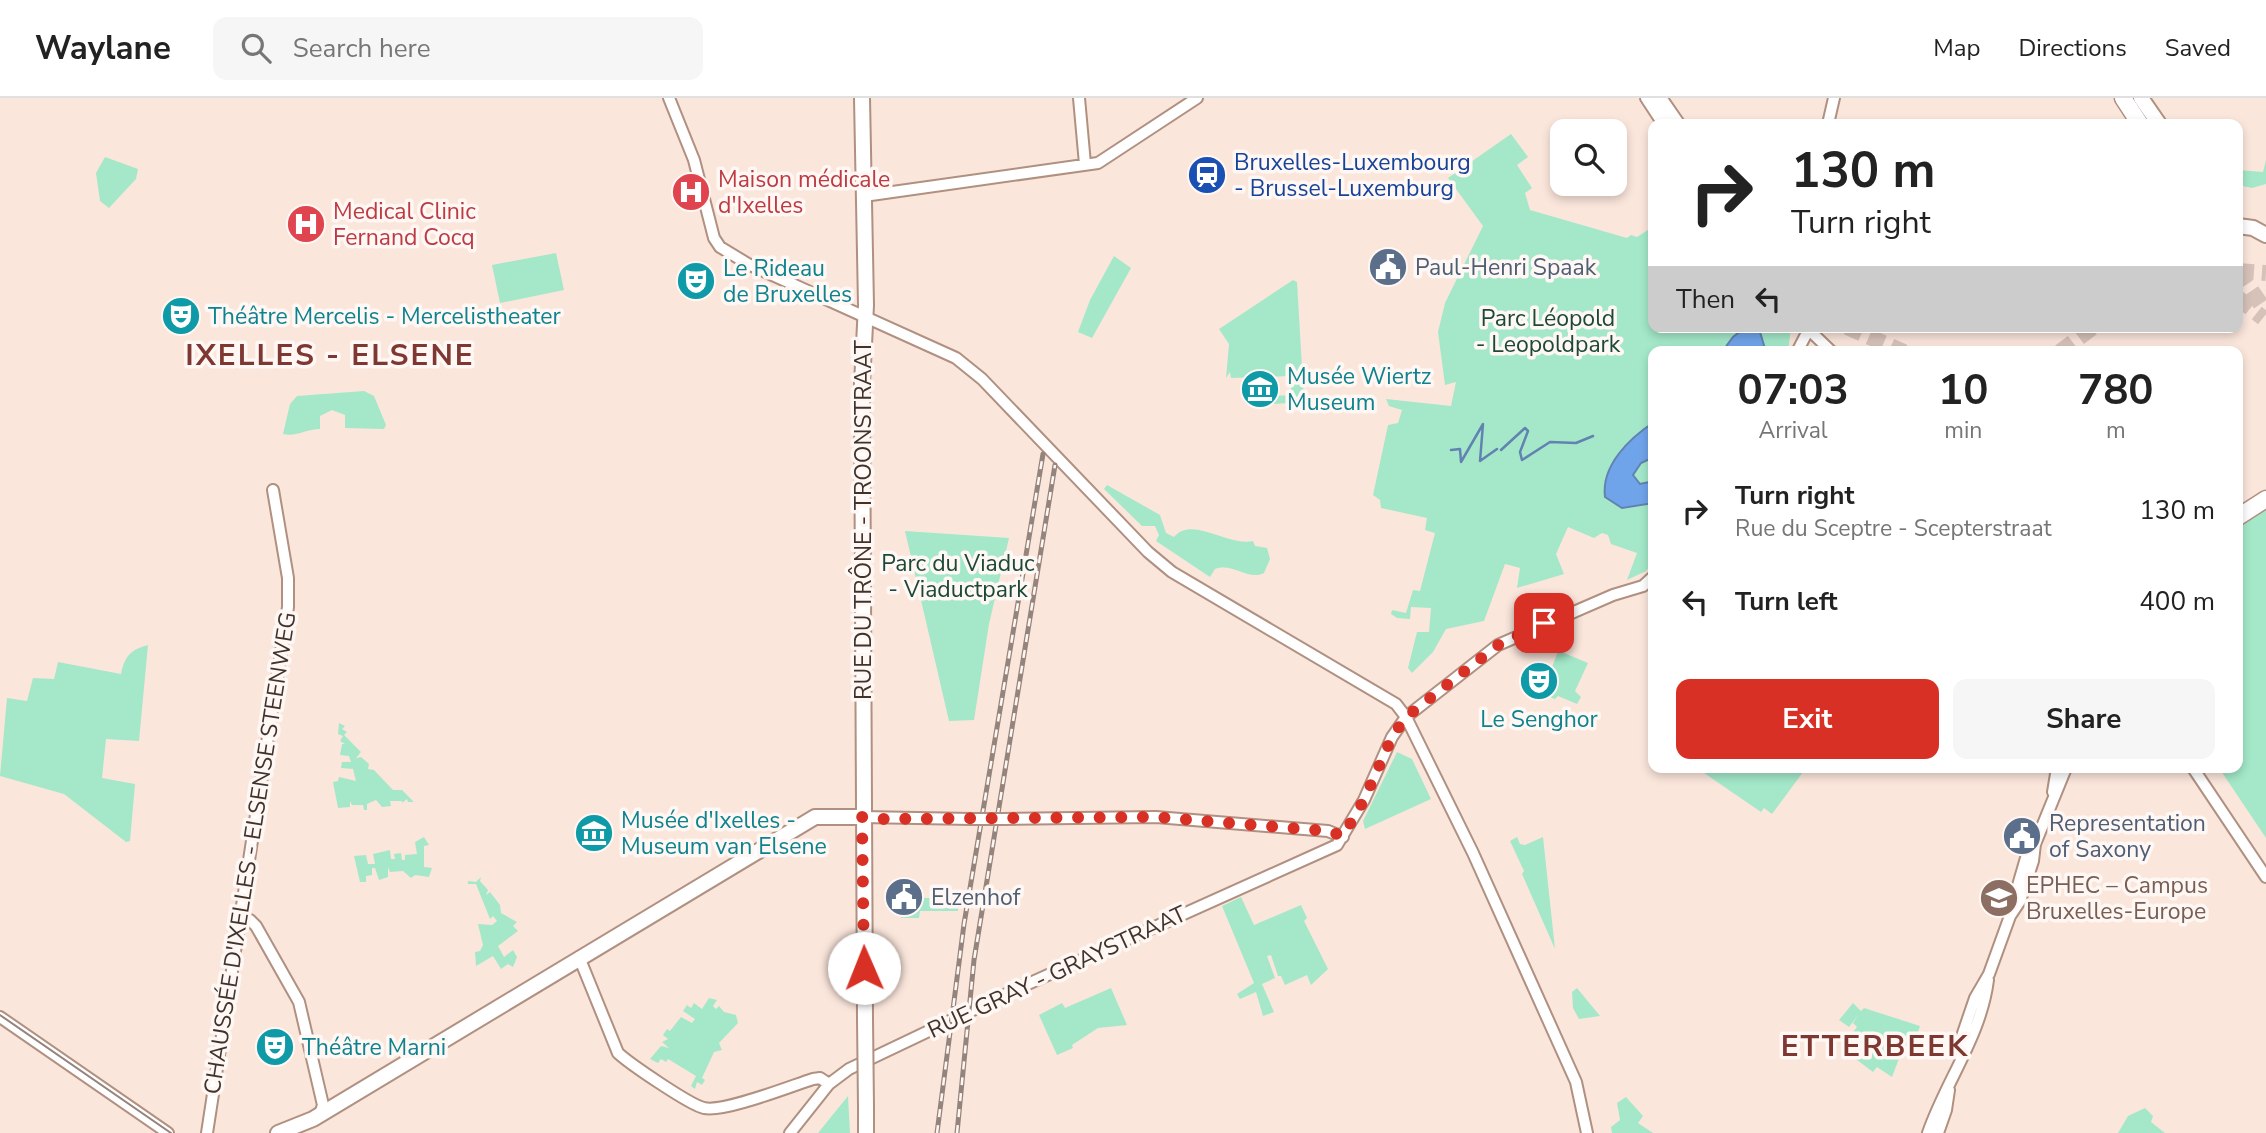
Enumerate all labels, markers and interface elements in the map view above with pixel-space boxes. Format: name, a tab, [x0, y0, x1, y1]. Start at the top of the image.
search box	[213, 17, 703, 80]
text: Waylane	[35, 26, 171, 71]
icon: search	[237, 29, 275, 67]
text: Search here	[293, 31, 431, 66]
text: Map	[1933, 32, 1980, 64]
text: Directions	[2018, 32, 2127, 64]
text: Saved	[2165, 32, 2231, 64]
map controls	[1550, 119, 1627, 196]
button: search	[1550, 119, 1627, 196]
text: 130 m	[1791, 137, 1935, 204]
place label: Bruxelles-Luxembourg - Brussel-Luxemburg	[1234, 147, 1471, 204]
icon: right	[1676, 147, 1767, 238]
station icon: Bruxelles-Luxembourg - Brussel-Luxemburg	[1186, 154, 1228, 196]
place label: Maison médicale d'Ixelles	[718, 164, 890, 221]
hospital icon: Maison médicale d'Ixelles	[670, 171, 712, 213]
place label: Medical Clinic Fernand Cocq	[333, 196, 476, 253]
text: Turn right	[1791, 201, 1931, 244]
hospital icon: Medical Clinic Fernand Cocq	[285, 203, 327, 245]
public building icon: Paul-Henri Spaak	[1367, 246, 1409, 288]
place label: Paul-Henri Spaak	[1415, 252, 1597, 283]
place label: Le Rideau de Bruxelles	[723, 253, 852, 310]
theatre icon: Le Rideau de Bruxelles	[675, 260, 717, 302]
icon: left	[1749, 280, 1787, 318]
text: Then	[1676, 282, 1735, 317]
theatre icon: Théâtre Mercelis - Mercelistheater	[160, 295, 202, 337]
place label: Théâtre Mercelis - Mercelistheater	[208, 301, 561, 332]
park label: Parc Léopold - Leopoldpark	[1476, 303, 1621, 360]
district label: IXELLES - ELSENE	[185, 335, 475, 376]
street label: RUE DU TRÔNE - TROONSTRAAT	[848, 340, 879, 700]
place label: Musée Wiertz Museum	[1287, 361, 1431, 418]
text: 07:03	[1737, 362, 1849, 419]
text: 10	[1938, 362, 1989, 419]
text: 780	[2078, 362, 2154, 419]
museum icon: Musée Wiertz Museum	[1239, 368, 1281, 410]
text: Arrival	[1758, 415, 1828, 446]
text: min	[1944, 415, 1982, 446]
text: m	[2106, 415, 2126, 446]
text: Turn right	[1735, 478, 1854, 513]
icon: right	[1676, 492, 1714, 530]
text: 130 m	[2139, 493, 2215, 528]
text: Rue du Sceptre - Scepterstraat	[1735, 513, 2052, 544]
park label: Parc du Viaduc - Viaductpark	[881, 548, 1035, 605]
icon: left	[1676, 583, 1714, 621]
text: Turn left	[1735, 584, 1838, 619]
text: 400 m	[2139, 584, 2215, 619]
pin	[1514, 593, 1574, 653]
icon: arrive	[1525, 604, 1563, 642]
street label: CHAUSSÉE D'IXELLES - ELSENSE STEENWEG	[197, 610, 303, 1096]
theatre icon: Le Senghor	[1518, 660, 1560, 702]
button: Exit	[1676, 679, 1939, 759]
button: Share	[1953, 679, 2215, 759]
place label: Le Senghor	[1480, 704, 1599, 735]
place label: Musée d'Ixelles - Museum van Elsene	[621, 805, 827, 862]
place label: Representation of Saxony	[2049, 808, 2206, 865]
museum icon: Musée d'Ixelles - Museum van Elsene	[573, 812, 615, 854]
public building icon: Representation of Saxony	[2001, 815, 2043, 857]
place label: EPHEC – Campus Bruxelles-Europe	[2026, 870, 2208, 927]
public building icon: Elzenhof	[883, 876, 925, 918]
school or university icon: EPHEC – Campus Bruxelles-Europe	[1978, 877, 2020, 919]
place label: Elzenhof	[931, 882, 1021, 913]
street label: RUE GRAY - GRAYSTRAAT	[922, 898, 1192, 1046]
position arrow	[827, 931, 901, 1005]
theatre icon: Théâtre Marni	[254, 1026, 296, 1068]
district label: ETTERBEEK	[1781, 1026, 1969, 1067]
place label: Théâtre Marni	[302, 1032, 446, 1063]

